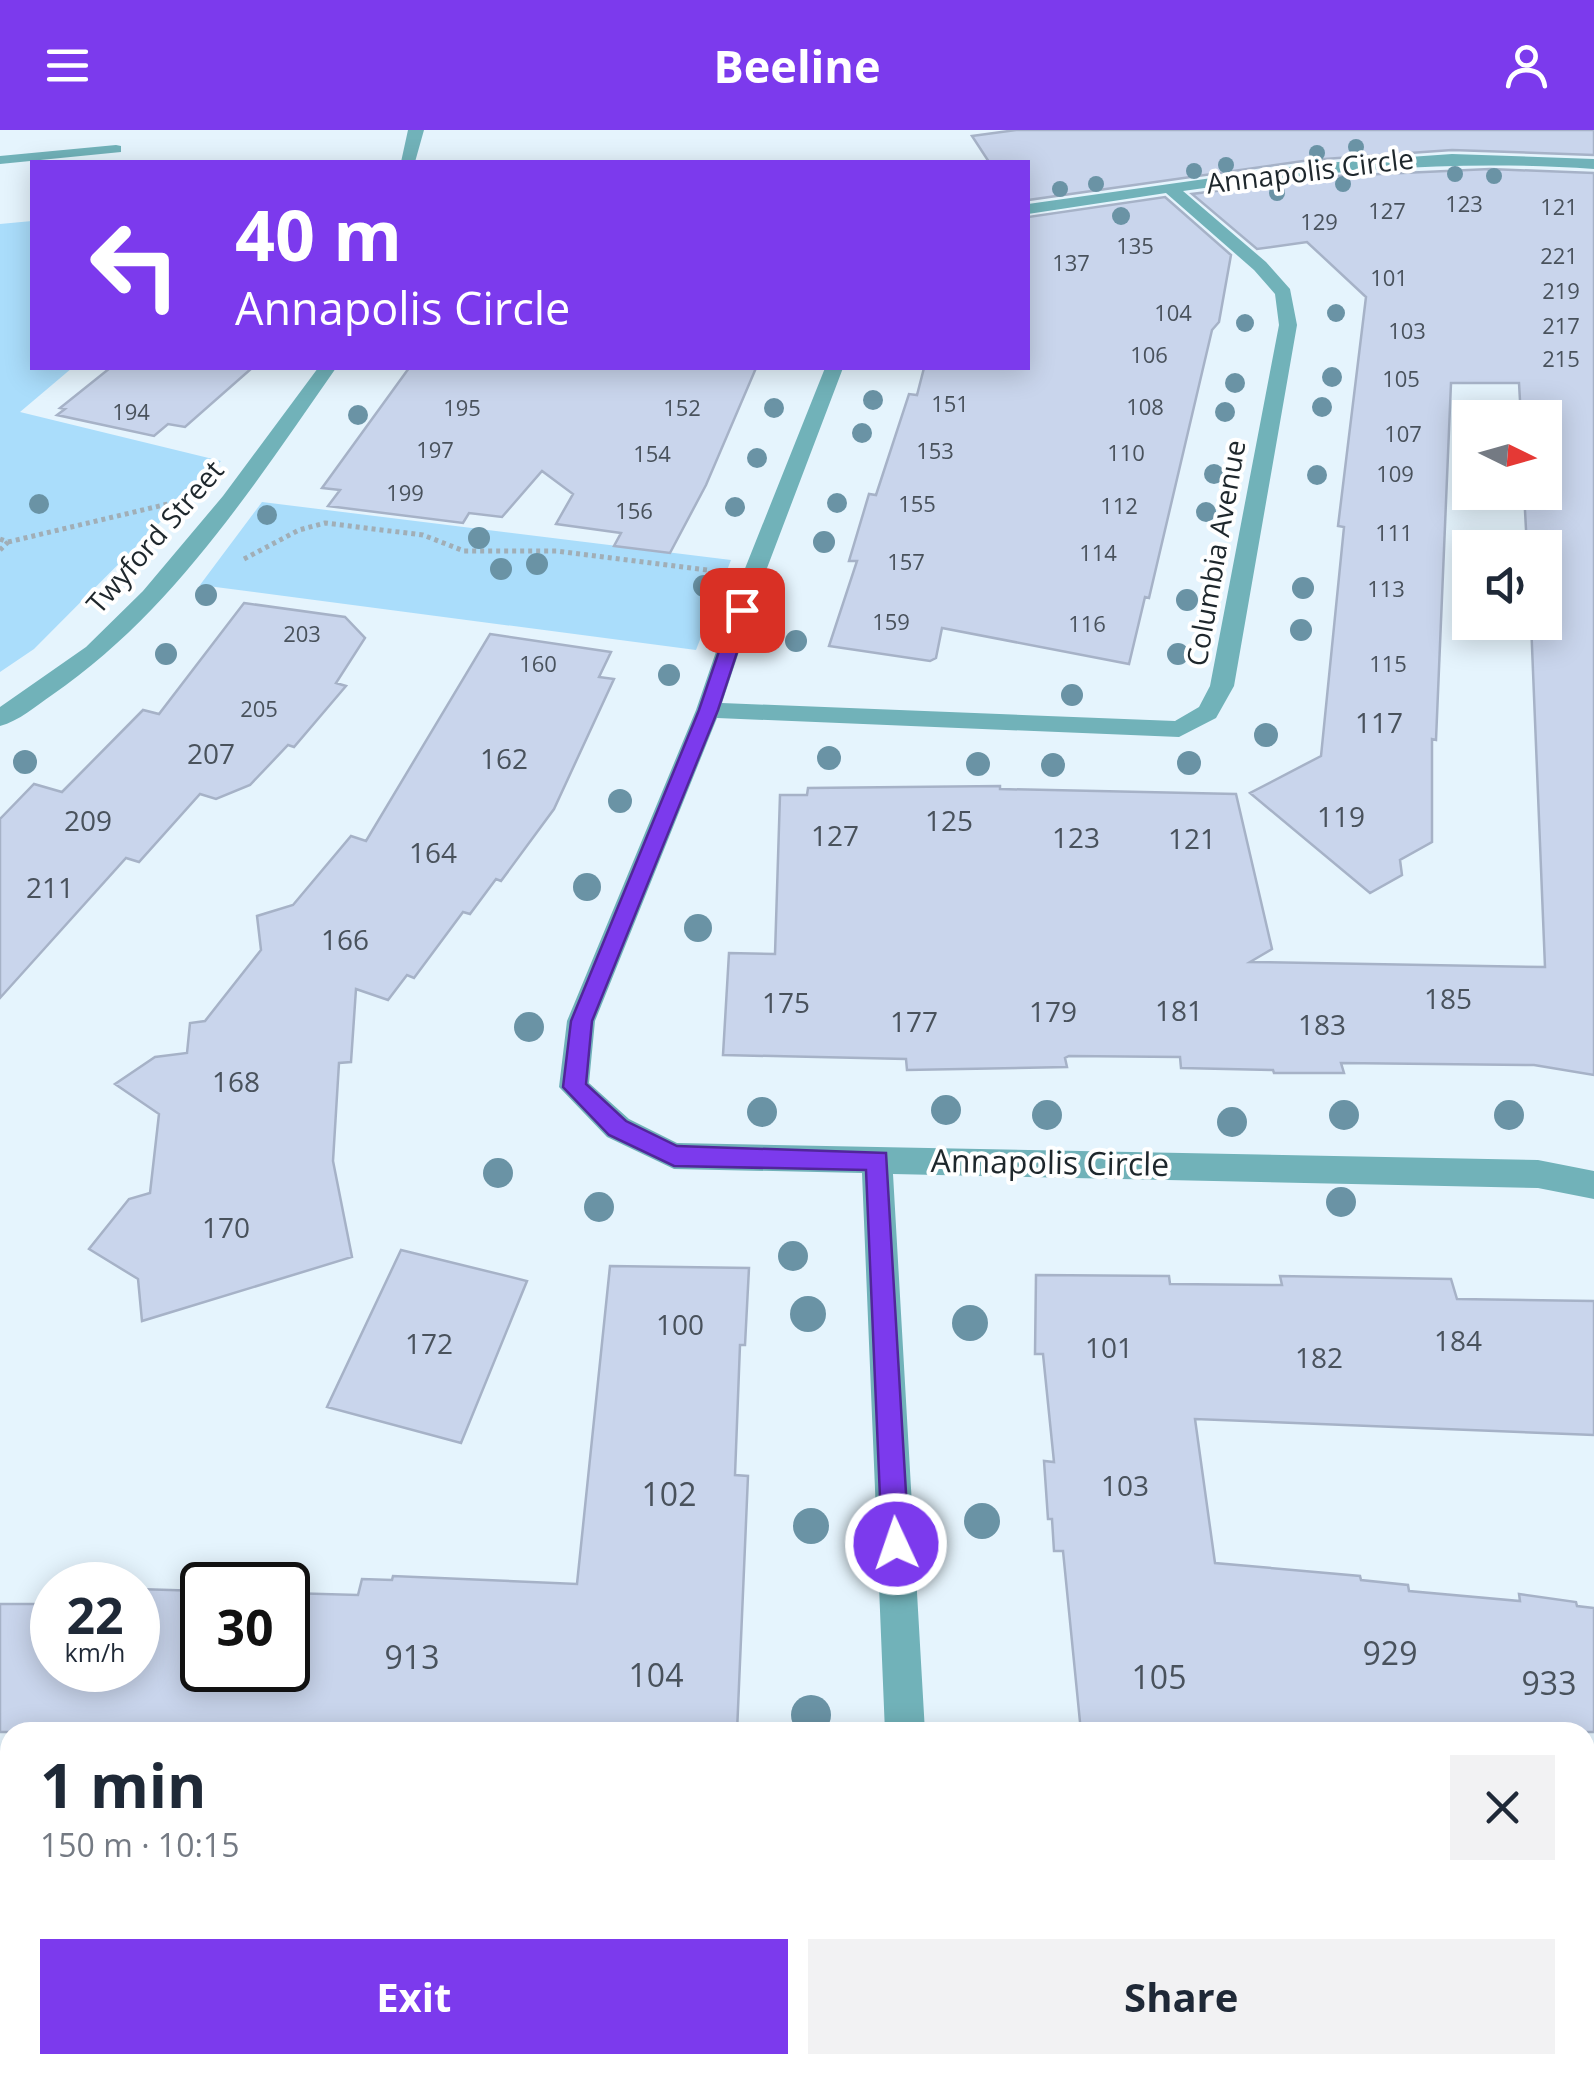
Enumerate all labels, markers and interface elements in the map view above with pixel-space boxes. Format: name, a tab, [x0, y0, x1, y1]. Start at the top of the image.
text: Beeline	[713, 35, 881, 96]
icon: menu	[40, 38, 95, 93]
icon: person	[1499, 38, 1554, 93]
street label: Annapolis Circle	[1204, 138, 1416, 202]
text: 40 m	[235, 186, 402, 282]
house number: 123	[1445, 188, 1483, 218]
house number: 121	[1540, 191, 1578, 221]
house number: 127	[1368, 195, 1406, 225]
icon: left	[70, 200, 200, 330]
house number: 129	[1300, 206, 1338, 236]
house number: 135	[1116, 230, 1154, 260]
house number: 221	[1540, 240, 1578, 270]
house number: 137	[1052, 247, 1090, 277]
house number: 101	[1370, 262, 1408, 292]
house number: 219	[1542, 275, 1580, 305]
text: Annapolis Circle	[235, 277, 570, 338]
house number: 104	[1154, 297, 1192, 327]
house number: 217	[1542, 310, 1580, 340]
house number: 103	[1388, 315, 1426, 345]
house number: 106	[1130, 339, 1168, 369]
house number: 215	[1542, 343, 1580, 373]
house number: 105	[1382, 363, 1420, 393]
house number: 151	[931, 388, 969, 418]
house number: 108	[1126, 391, 1164, 421]
house number: 195	[443, 392, 481, 422]
house number: 152	[663, 392, 701, 422]
house number: 194	[112, 396, 150, 426]
north arrow	[1452, 400, 1562, 510]
map controls	[1452, 400, 1562, 640]
house number: 107	[1384, 418, 1422, 448]
house number: 197	[416, 434, 454, 464]
house number: 153	[916, 435, 954, 465]
house number: 110	[1107, 437, 1145, 467]
street label: Columbia Avenue	[1176, 437, 1254, 669]
house number: 154	[633, 438, 671, 468]
street label: Twyford Street	[77, 452, 231, 621]
house number: 109	[1376, 458, 1414, 488]
house number: 199	[386, 477, 424, 507]
house number: 155	[898, 488, 936, 518]
house number: 112	[1100, 490, 1138, 520]
house number: 156	[615, 495, 653, 525]
house number: 111	[1375, 517, 1413, 547]
button: sound	[1452, 530, 1562, 640]
house number: 114	[1079, 537, 1117, 567]
house number: 157	[887, 546, 925, 576]
pin	[700, 568, 785, 653]
house number: 113	[1367, 573, 1405, 603]
icon: arrive	[715, 583, 770, 638]
house number: 159	[872, 606, 910, 636]
house number: 116	[1068, 608, 1106, 638]
house number: 203	[283, 618, 321, 648]
house number: 160	[519, 648, 557, 678]
house number: 115	[1369, 648, 1407, 678]
house number: 205	[240, 693, 278, 723]
house number: 117	[1355, 703, 1403, 741]
house number: 207	[187, 734, 235, 772]
house number: 162	[480, 739, 528, 777]
house number: 119	[1317, 797, 1365, 835]
house number: 209	[64, 801, 112, 839]
house number: 125	[925, 801, 973, 839]
house number: 127	[811, 816, 859, 854]
house number: 123	[1052, 818, 1100, 856]
house number: 121	[1168, 819, 1216, 857]
house number: 164	[409, 833, 457, 871]
house number: 211	[26, 868, 74, 906]
house number: 166	[321, 920, 369, 958]
house number: 185	[1424, 979, 1472, 1017]
house number: 175	[762, 983, 810, 1021]
house number: 181	[1155, 991, 1203, 1029]
house number: 179	[1029, 992, 1077, 1030]
house number: 177	[890, 1002, 938, 1040]
house number: 183	[1298, 1005, 1346, 1043]
house number: 168	[212, 1062, 260, 1100]
street label: Annapolis Circle	[930, 1138, 1170, 1185]
house number: 170	[202, 1208, 250, 1246]
house number: 100	[656, 1305, 704, 1343]
house number: 184	[1434, 1321, 1482, 1359]
house number: 172	[405, 1324, 453, 1362]
house number: 101	[1085, 1328, 1133, 1366]
house number: 182	[1295, 1338, 1343, 1376]
house number: 103	[1101, 1466, 1149, 1504]
house number: 102	[642, 1472, 696, 1515]
position arrow	[844, 1492, 948, 1596]
speed limit sign: 30	[180, 1562, 310, 1692]
text: 22	[66, 1581, 124, 1649]
house number: 929	[1363, 1631, 1417, 1674]
text: km/h	[65, 1635, 125, 1669]
house number: 913	[385, 1635, 439, 1678]
house number: 104	[629, 1653, 683, 1696]
house number: 105	[1132, 1655, 1186, 1698]
house number: 933	[1522, 1661, 1576, 1704]
text: 1 min	[40, 1744, 207, 1826]
button: close	[1450, 1755, 1555, 1860]
text: 150 m · 10:15	[40, 1823, 239, 1866]
button: Exit	[40, 1939, 788, 2054]
button: Share	[808, 1939, 1555, 2054]

